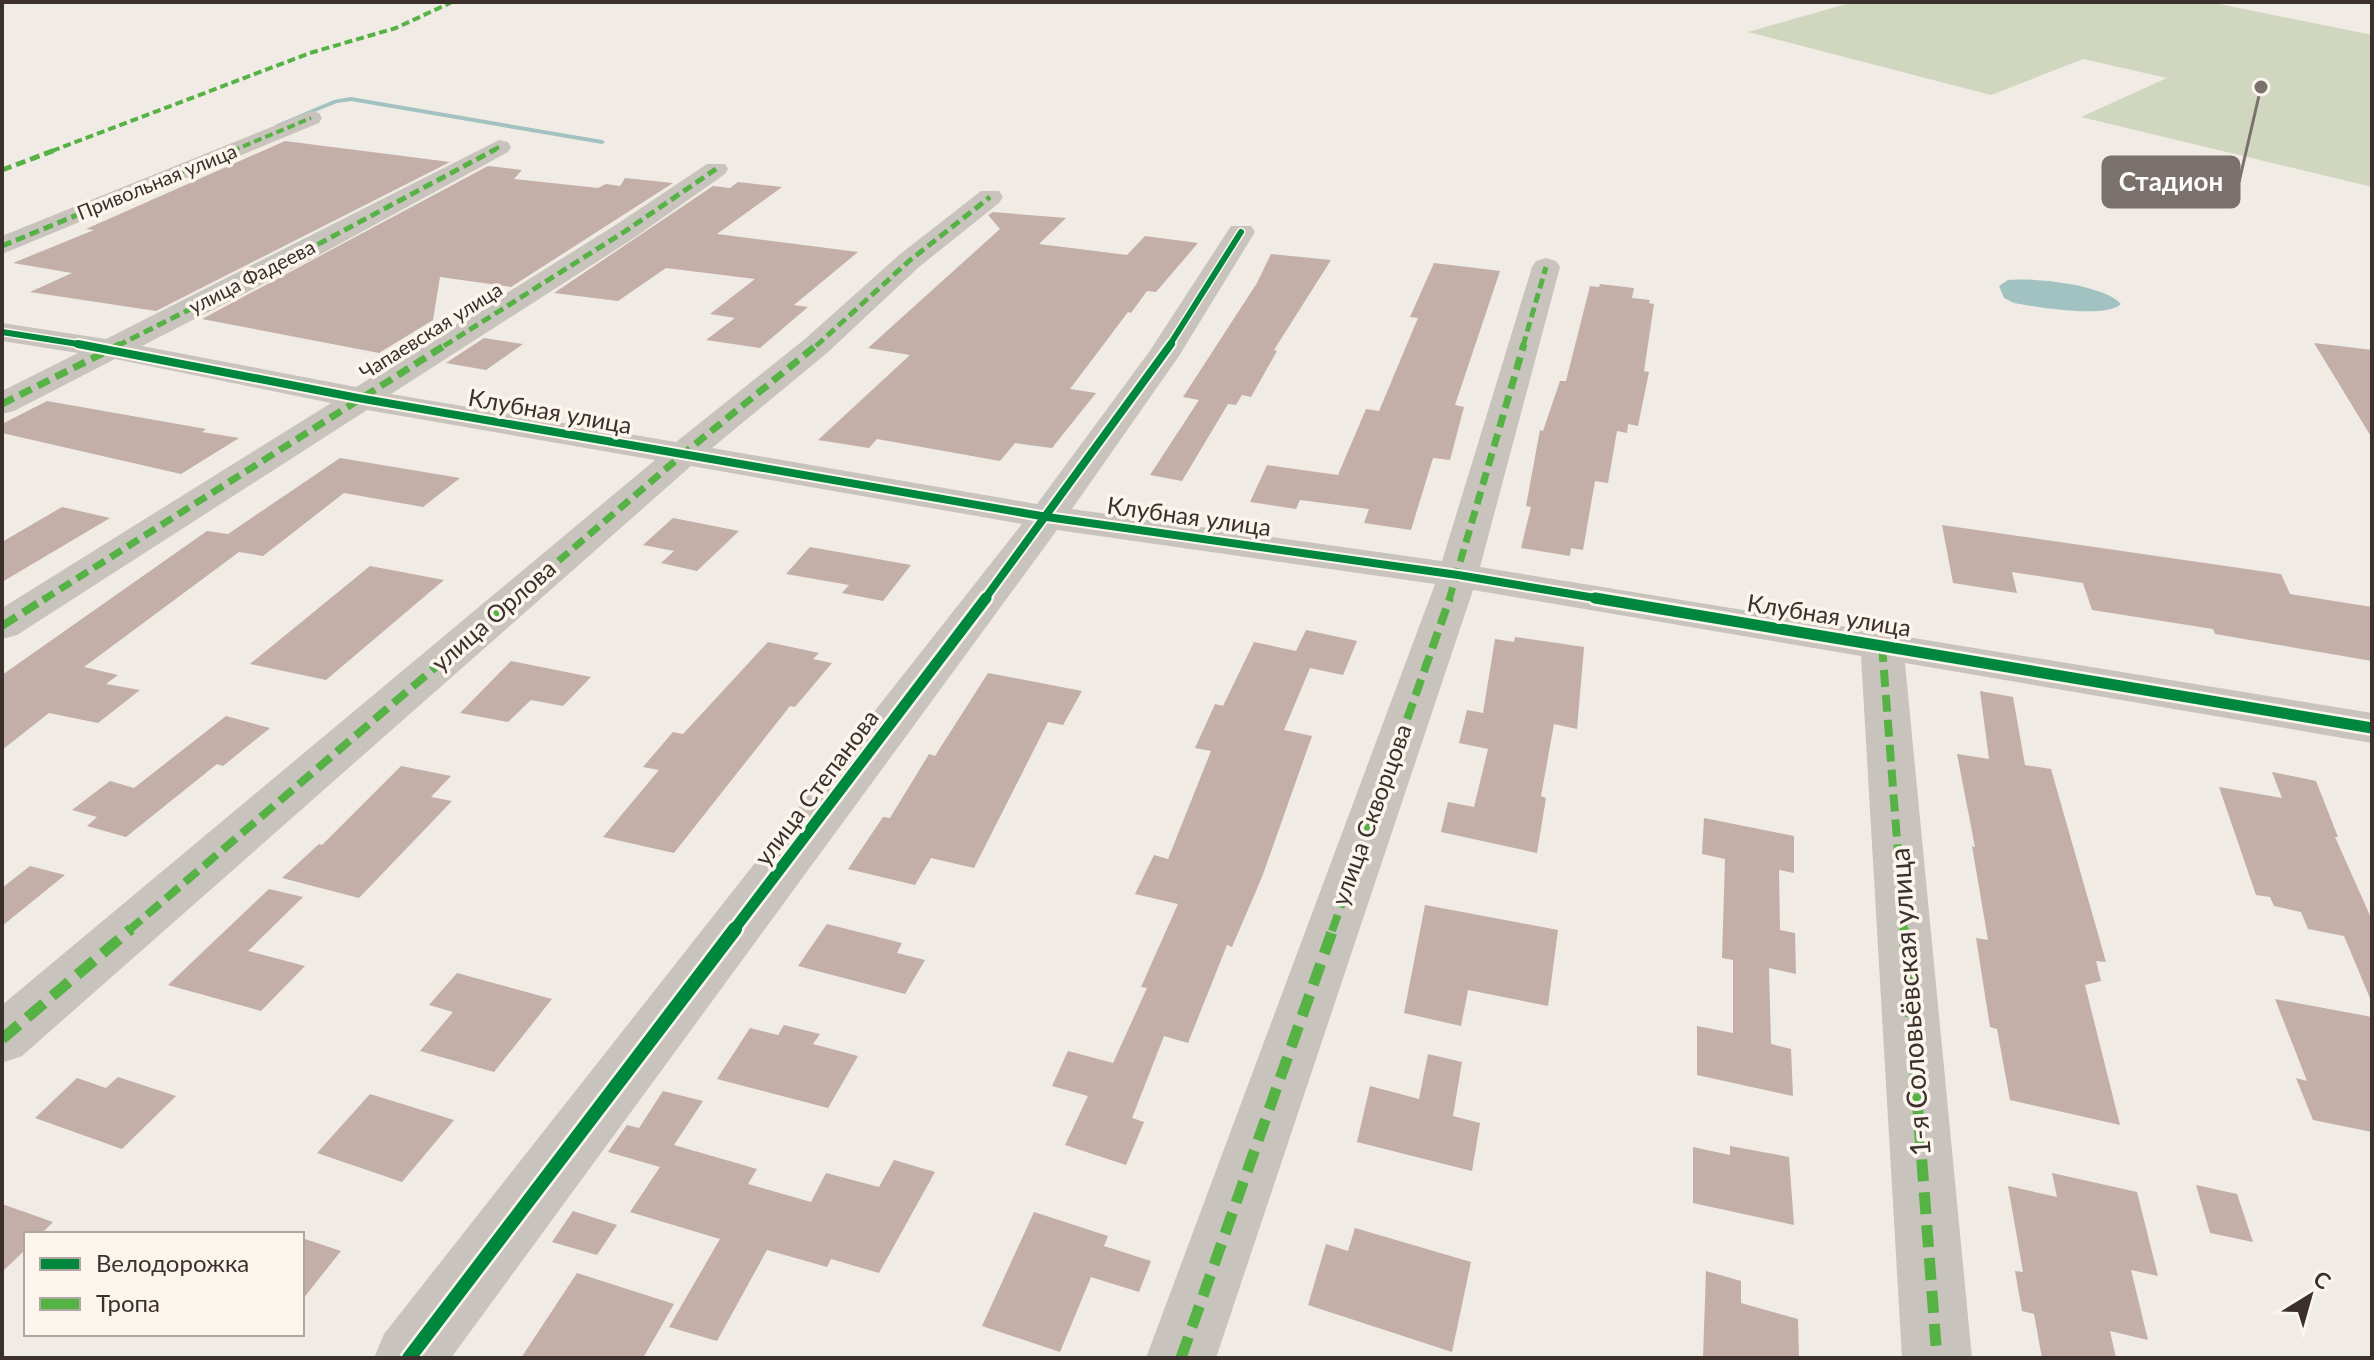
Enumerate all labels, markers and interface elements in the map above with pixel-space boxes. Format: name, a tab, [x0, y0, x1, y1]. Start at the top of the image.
street label: Привольная улица	[73, 138, 240, 224]
callout: Стадион	[2103, 157, 2239, 207]
text: Стадион	[2119, 165, 2223, 197]
street label: улица Фадеева	[185, 234, 319, 318]
street label: Чапаевская улица	[355, 277, 506, 384]
street label: Клубная улица	[466, 382, 634, 439]
street label: Клубная улица	[1105, 490, 1273, 541]
street label: улица Орлова	[425, 553, 561, 677]
street label: Клубная улица	[1745, 587, 1913, 642]
street label: улица Степанова	[748, 703, 884, 871]
street label: улица Скворцова	[1324, 720, 1417, 909]
street label: 1-я Соловьёвская улица	[1881, 847, 1937, 1157]
legend	[24, 1232, 304, 1336]
text: Велодорожка	[96, 1248, 249, 1277]
north arrow	[2270, 1256, 2350, 1336]
text: С	[2308, 1264, 2337, 1295]
text: Тропа	[96, 1288, 160, 1317]

